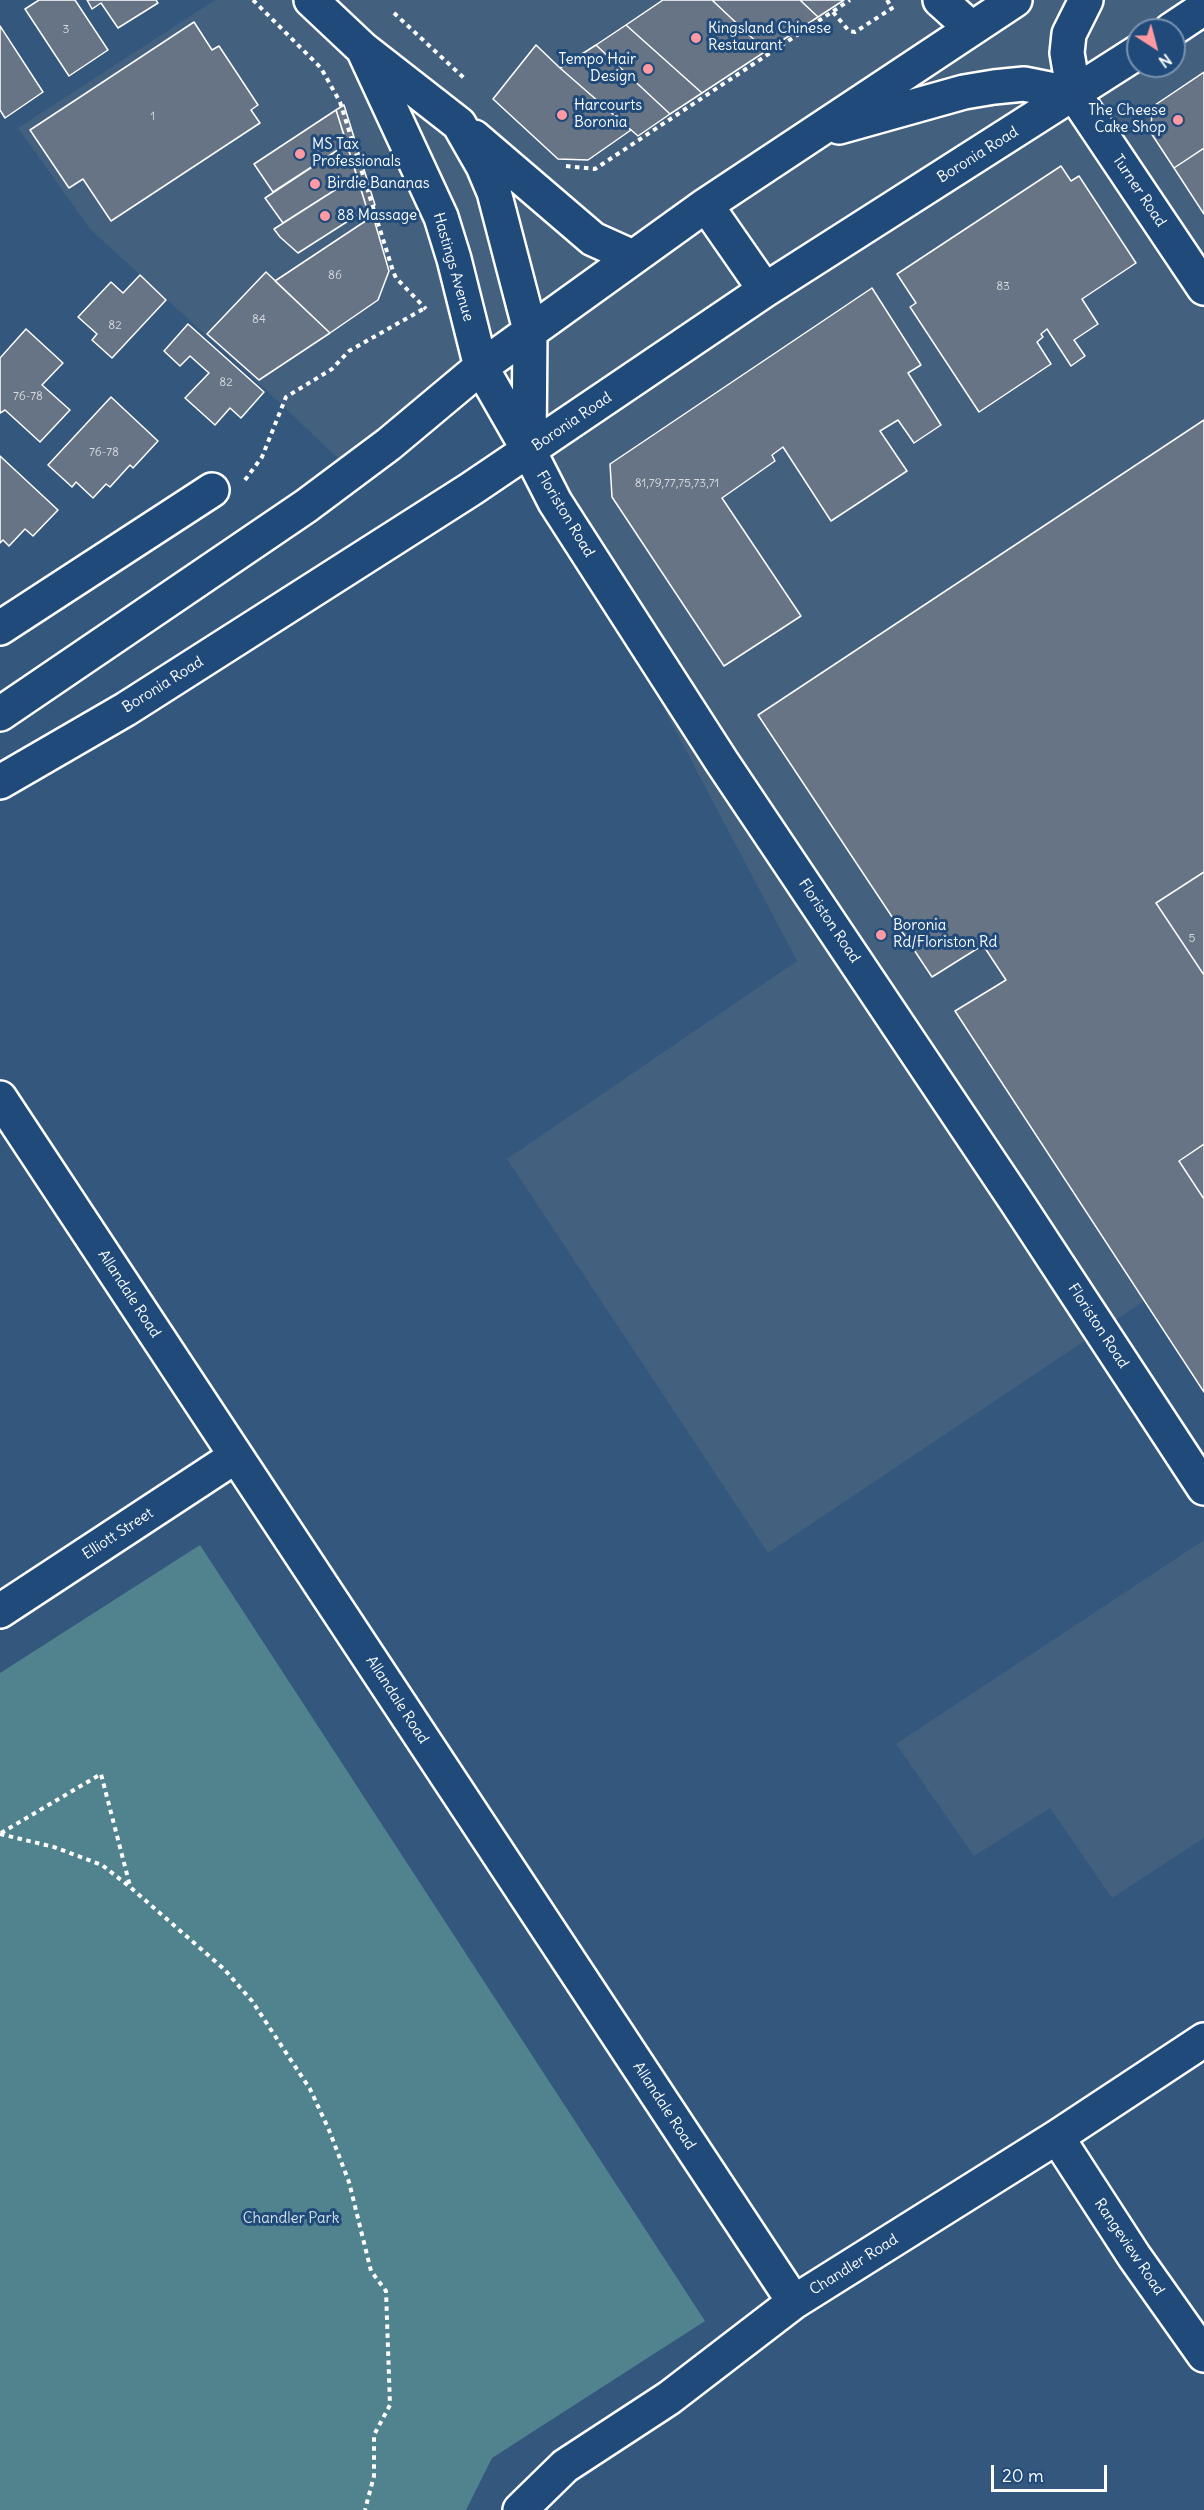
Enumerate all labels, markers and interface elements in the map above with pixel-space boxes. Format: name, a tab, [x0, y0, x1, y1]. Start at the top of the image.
north arrow	[1126, 18, 1186, 78]
place label: Kingsland Chinese Restaurant	[708, 20, 831, 55]
house number: 3	[63, 23, 69, 37]
marker: Kingsland Chinese Restaurant	[689, 31, 703, 45]
text: N	[1155, 50, 1176, 72]
place label: Tempo Hair Design	[559, 51, 636, 86]
marker: Tempo Hair Design	[641, 62, 655, 76]
place label: Harcourts Boronia	[574, 97, 642, 132]
place label: The Cheese Cake Shop	[1088, 102, 1166, 137]
marker: Harcourts Boronia	[555, 108, 569, 122]
house number: 1	[151, 110, 155, 124]
marker: The Cheese Cake Shop	[1171, 113, 1185, 127]
street label: Boronia Road	[934, 123, 1022, 187]
place label: MS Tax Professionals	[312, 136, 401, 171]
marker: MS Tax Professionals	[293, 147, 307, 161]
street label: Turner Road	[1108, 151, 1170, 231]
place label: Birdie Bananas	[327, 175, 430, 193]
marker: Birdie Bananas	[308, 177, 322, 191]
place label: 88 Massage	[337, 207, 417, 225]
marker: 88 Massage	[318, 209, 332, 223]
street label: Hastings Avenue	[429, 211, 477, 323]
house number: 86	[328, 269, 342, 283]
house number: 83	[996, 280, 1010, 294]
house number: 84	[252, 313, 266, 327]
house number: 82	[108, 319, 122, 333]
house number: 82	[219, 376, 233, 390]
street label: Boronia Road	[529, 389, 615, 455]
house number: 76-78	[13, 390, 43, 404]
house number: 76-78	[89, 446, 119, 460]
street label: Floriston Road	[532, 468, 598, 560]
house number: 81,79,77,75,73,71	[635, 477, 719, 491]
street label: Boronia Road	[119, 653, 207, 717]
street label: Floriston Road	[794, 876, 864, 966]
place label: Boronia Rd/Floriston Rd	[893, 917, 997, 952]
marker: Boronia Rd/Floriston Rd	[874, 928, 888, 942]
house number: 5	[1189, 932, 1195, 946]
street label: Allandale Road	[94, 1247, 164, 1341]
street label: Floriston Road	[1064, 1280, 1132, 1372]
street label: Elliott Street	[79, 1504, 157, 1564]
street label: Allandale Road	[362, 1653, 432, 1747]
street label: Allandale Road	[629, 2059, 699, 2153]
street label: Rangeview Road	[1090, 2195, 1168, 2299]
park label: Chandler Park	[243, 2210, 339, 2228]
street label: Chandler Road	[806, 2231, 902, 2299]
scale bar	[994, 2453, 1110, 2491]
text: 20 m	[1002, 2464, 1044, 2487]

